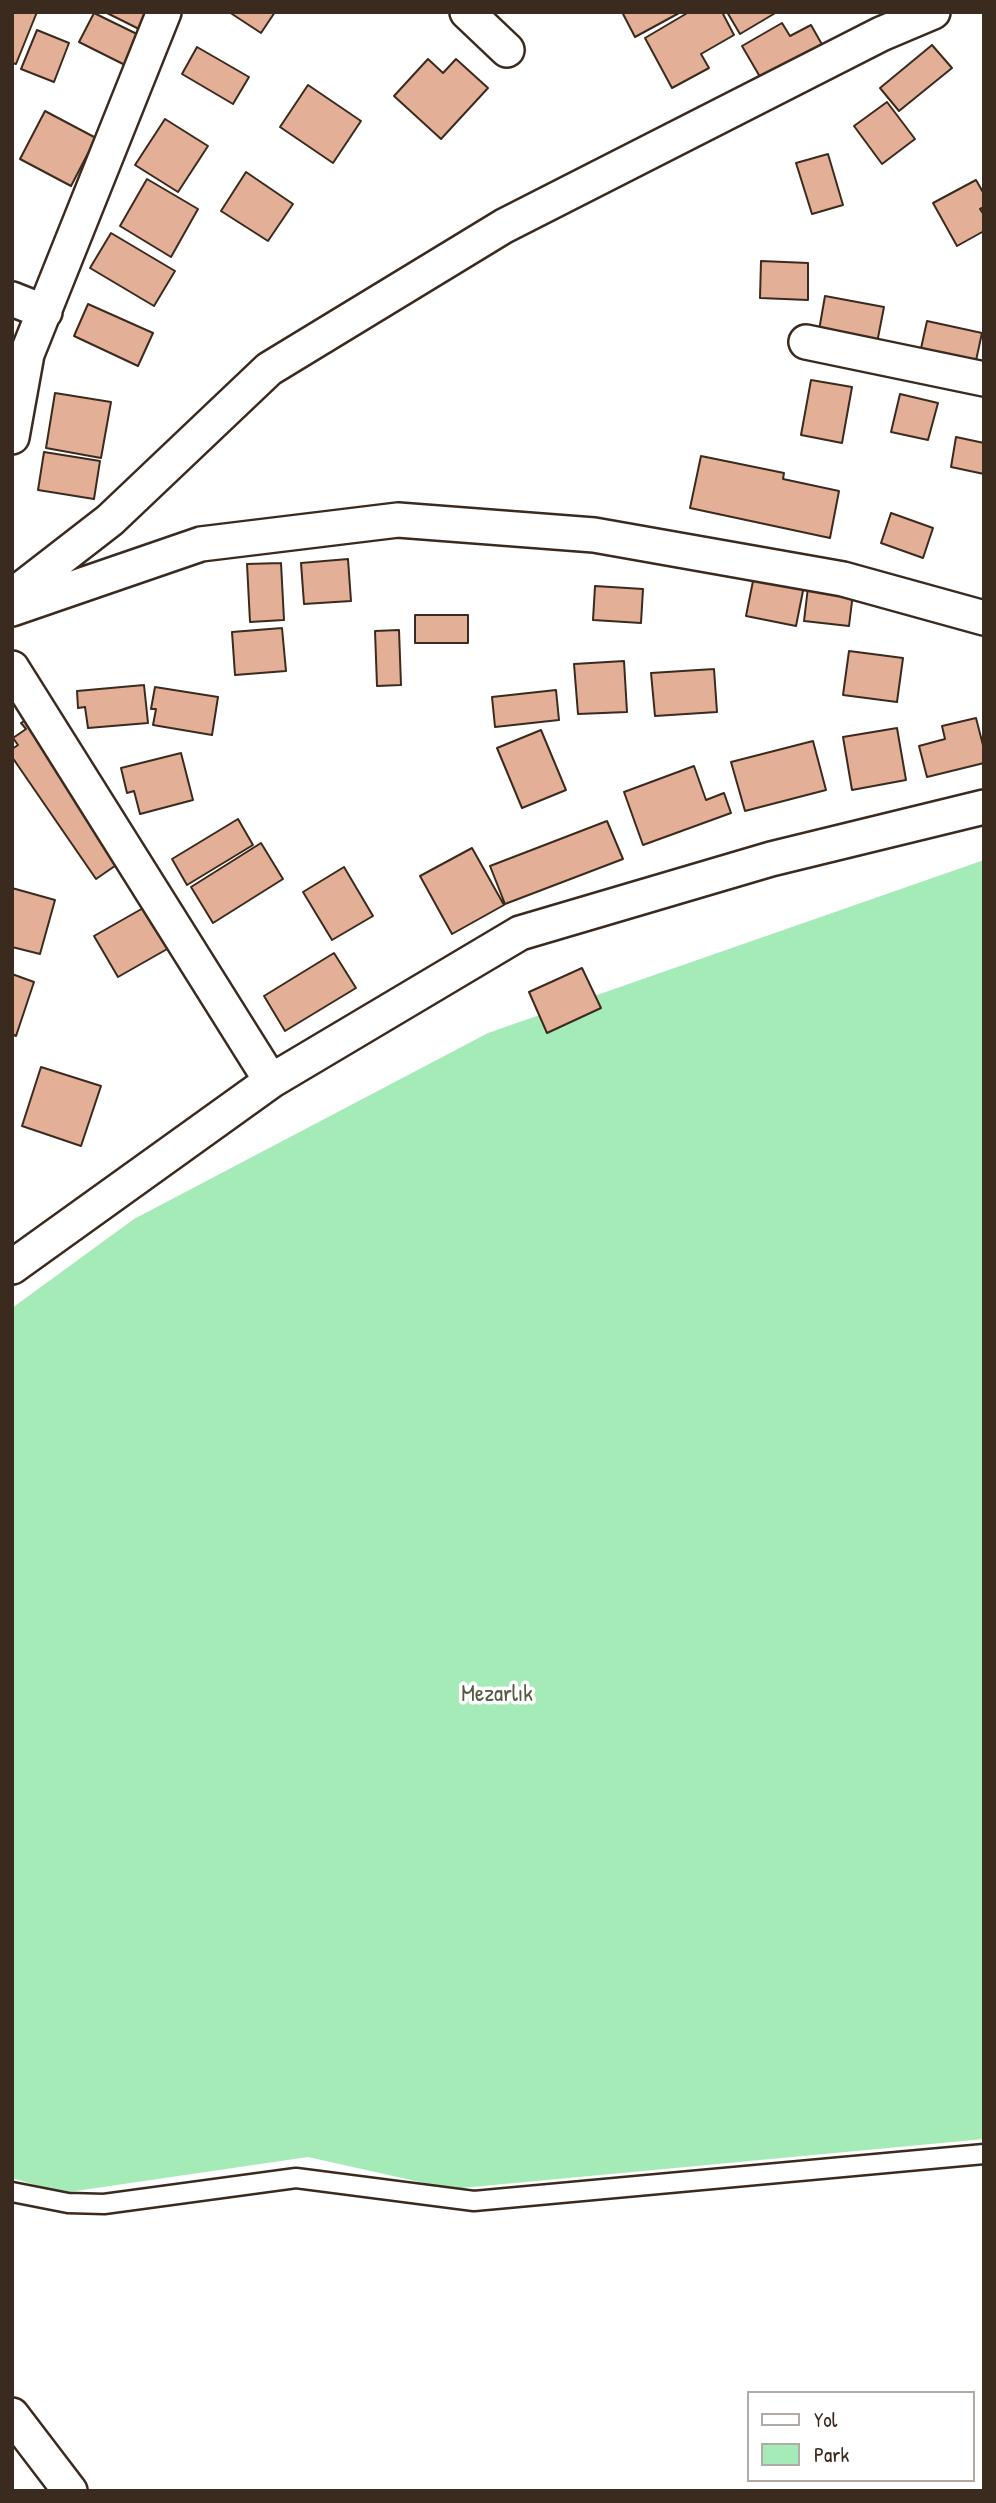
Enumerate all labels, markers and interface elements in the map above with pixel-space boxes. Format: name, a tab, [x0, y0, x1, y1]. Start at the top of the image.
park label: Mezarlık	[461, 1681, 533, 1709]
legend	[748, 2391, 975, 2482]
text: Yol	[814, 2405, 837, 2434]
text: Park	[814, 2440, 849, 2469]

